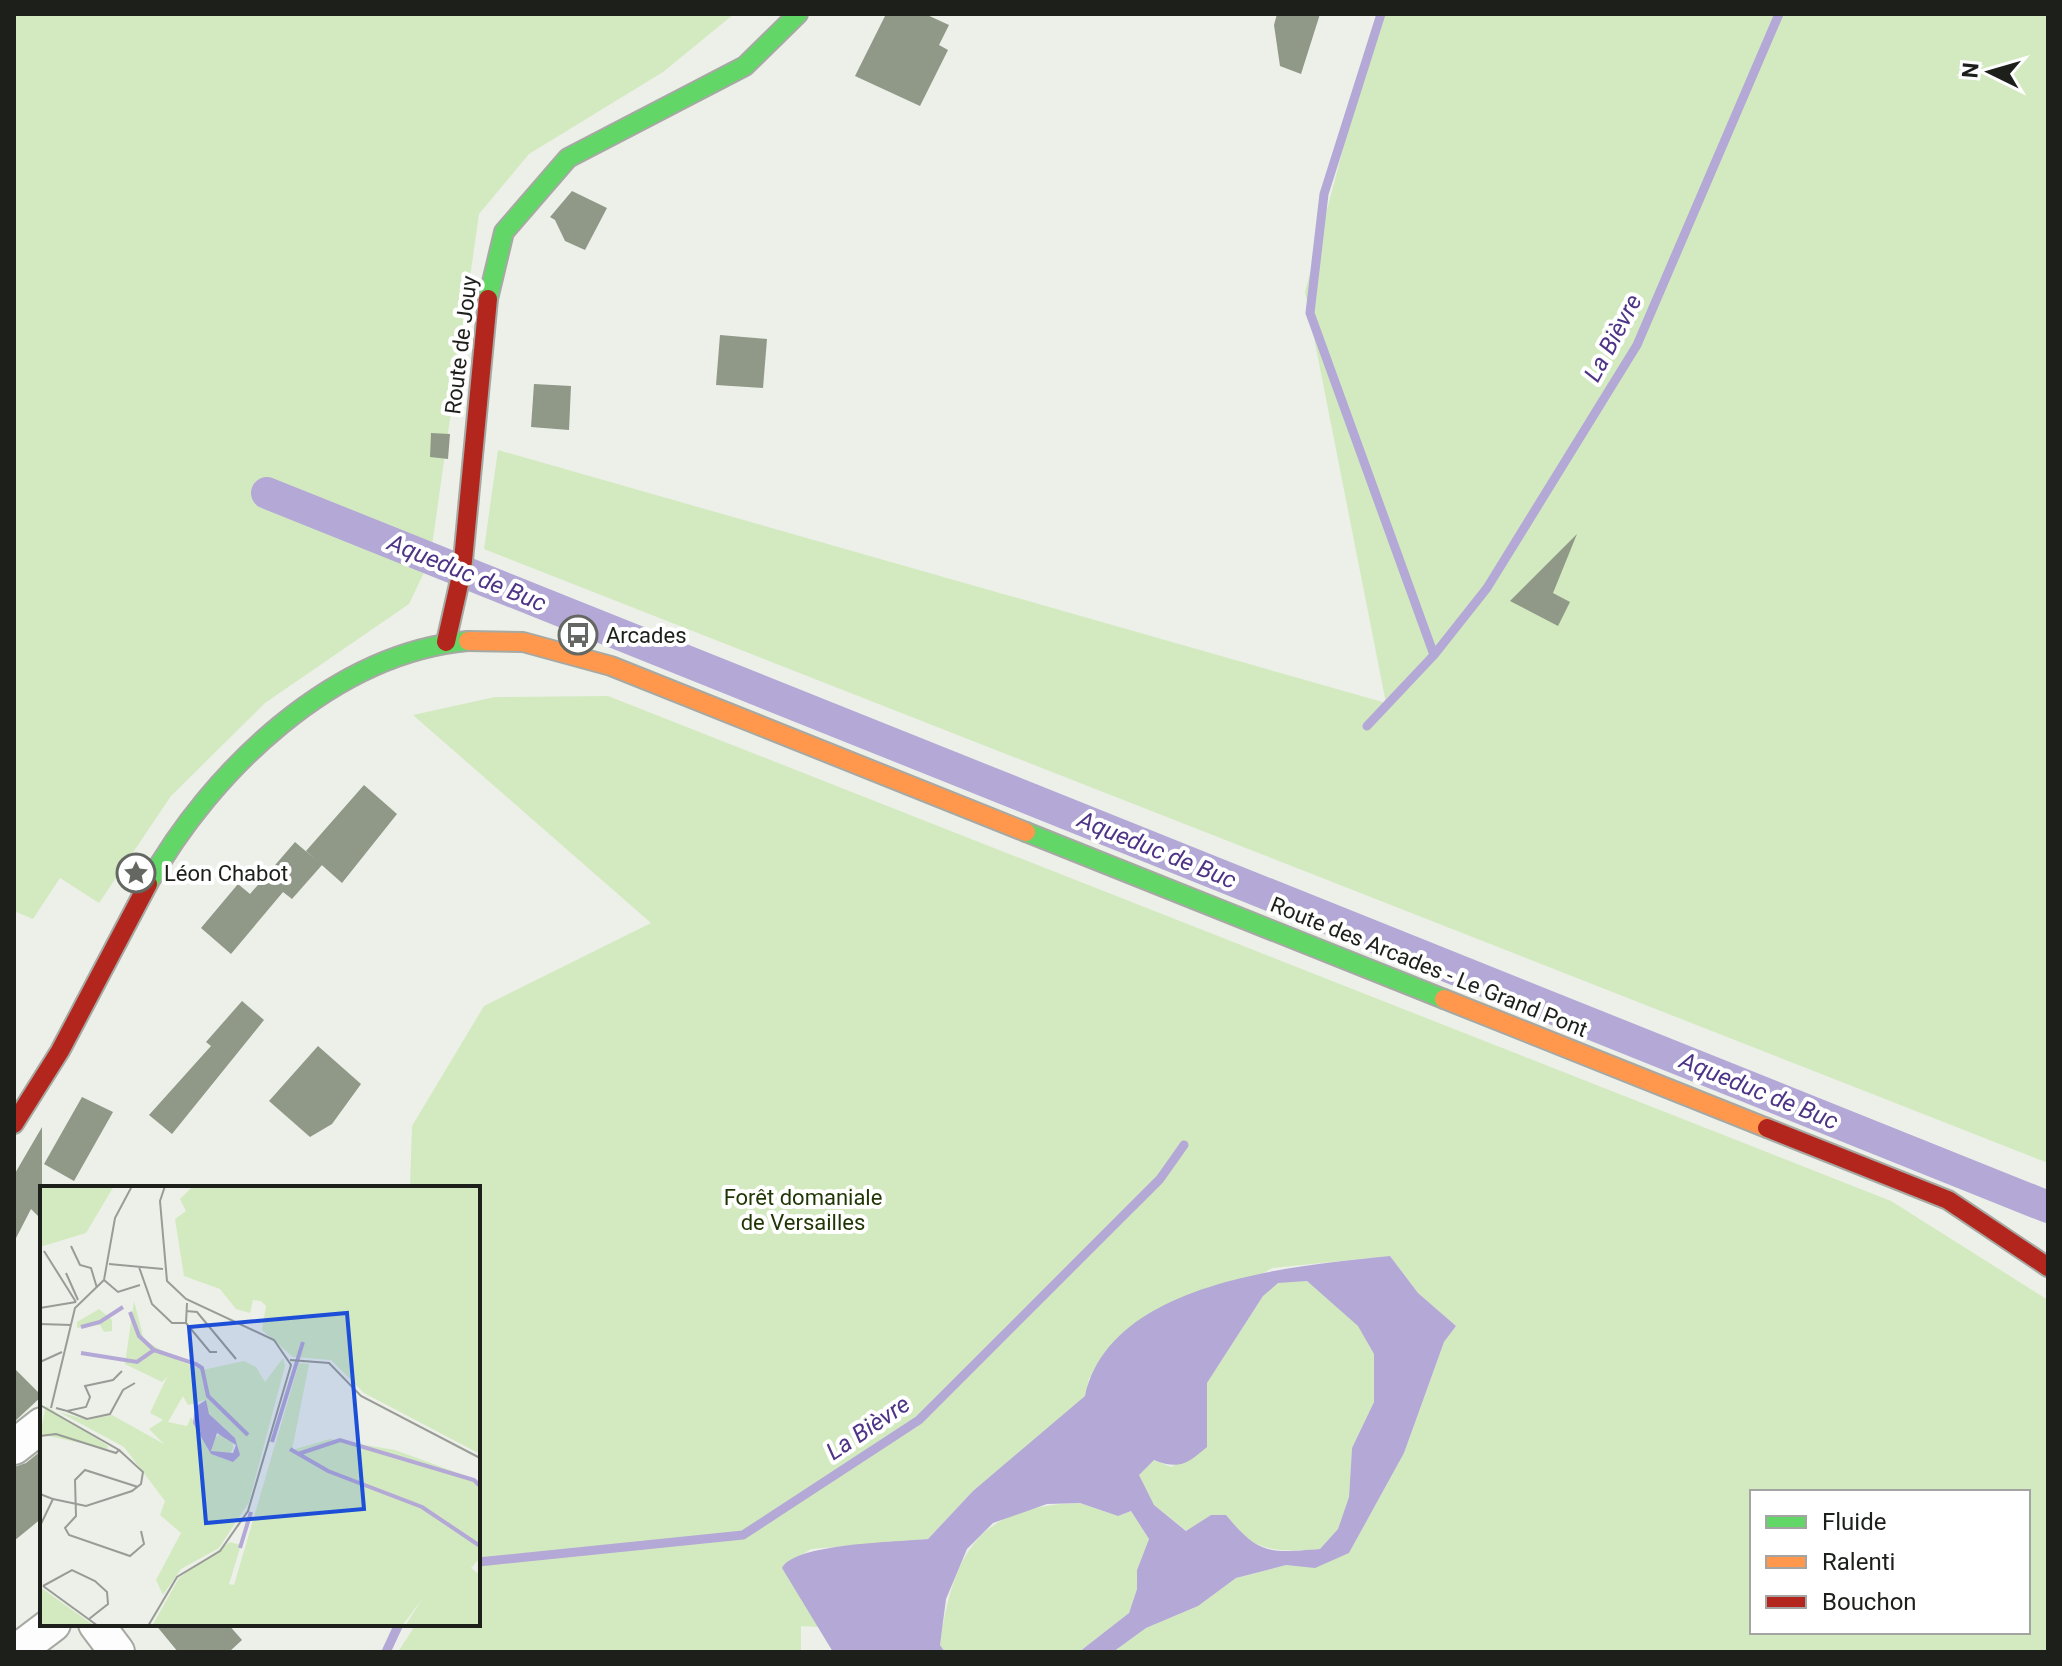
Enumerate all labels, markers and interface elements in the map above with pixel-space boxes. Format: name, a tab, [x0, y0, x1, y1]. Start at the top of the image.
north arrow	[1950, 32, 2030, 112]
text: N	[1957, 61, 1984, 79]
street label: Route de Jouy	[440, 274, 482, 416]
water label: La Bièvre	[1578, 290, 1648, 386]
water label: Aqueduc de Buc	[383, 528, 550, 618]
bus stop icon: Arcades	[557, 614, 599, 656]
place label: Arcades	[606, 623, 687, 648]
water label: Aqueduc de Buc	[1073, 805, 1240, 895]
place icon: Léon Chabot	[115, 852, 157, 894]
place label: Léon Chabot	[164, 861, 288, 886]
street label: Route des Arcades - Le Grand Pont	[1267, 892, 1591, 1042]
water label: Aqueduc de Buc	[1675, 1046, 1842, 1136]
park label: Forêt domaniale de Versailles	[724, 1185, 882, 1235]
inset map	[40, 1186, 480, 1626]
water label: La Bièvre	[821, 1390, 915, 1466]
legend	[1750, 1490, 2030, 1634]
text: Fluide	[1822, 1508, 1886, 1536]
text: Ralenti	[1822, 1548, 1895, 1576]
text: Bouchon	[1822, 1588, 1917, 1616]

